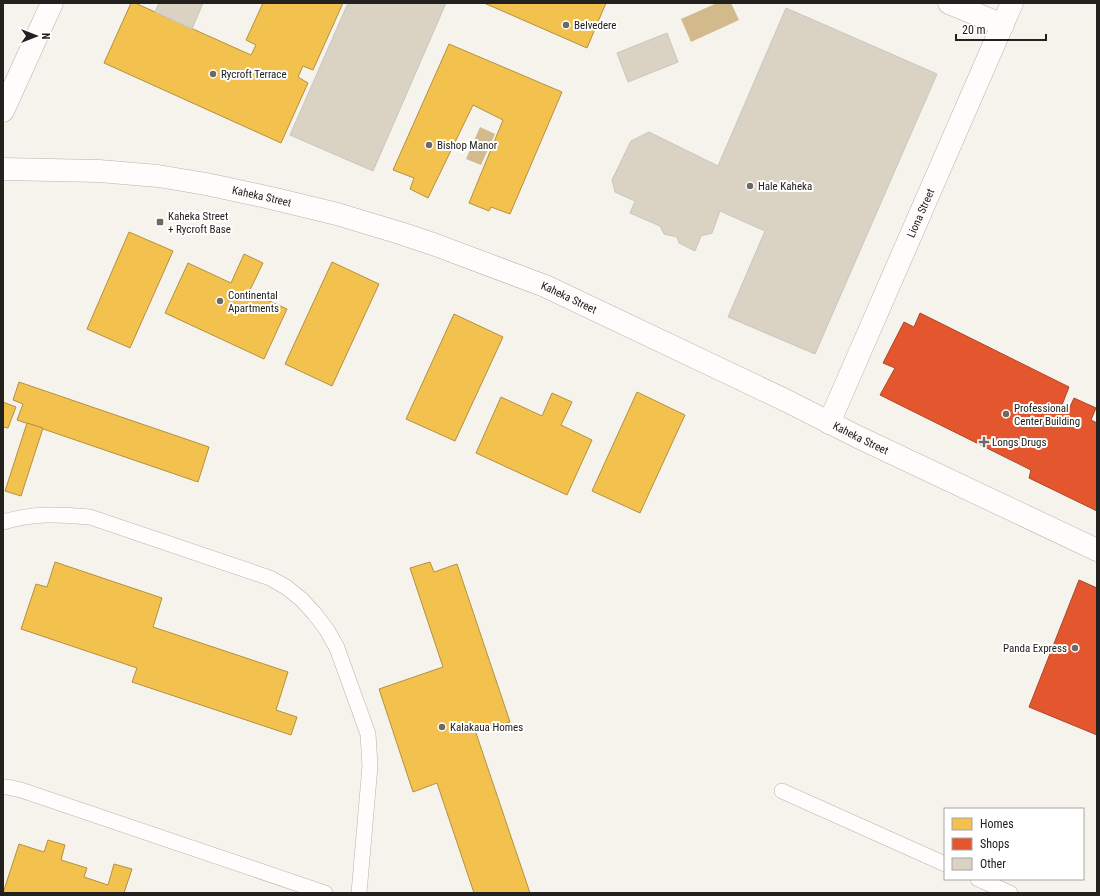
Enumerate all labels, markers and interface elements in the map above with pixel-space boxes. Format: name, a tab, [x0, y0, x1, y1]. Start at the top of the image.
north arrow	[16, 16, 56, 56]
scale bar	[956, 16, 1046, 42]
place label: Belvedere	[574, 19, 617, 32]
marker: Belvedere	[561, 20, 571, 30]
text: 20 m	[962, 23, 986, 37]
text: N	[39, 33, 52, 40]
place label: Rycroft Terrace	[221, 68, 287, 81]
marker: Rycroft Terrace	[208, 69, 218, 79]
place label: Bishop Manor	[437, 139, 498, 152]
marker: Bishop Manor	[424, 140, 434, 150]
place label: Hale Kaheka	[758, 180, 812, 193]
marker: Hale Kaheka	[745, 181, 755, 191]
street label: Kaheka Street	[231, 183, 293, 209]
street label: Liona Street	[904, 187, 937, 240]
place label: Kaheka Street + Rycroft Base	[168, 210, 231, 236]
marker: Kaheka Street + Rycroft Base	[155, 217, 165, 227]
street label: Kaheka Street	[539, 279, 599, 316]
place label: Continental Apartments	[228, 289, 279, 315]
marker: Continental Apartments	[215, 296, 225, 306]
place label: Professional Center Building	[1014, 402, 1080, 428]
marker: Professional Center Building	[1001, 409, 1011, 419]
street label: Kaheka Street	[831, 419, 891, 457]
place label: Longs Drugs	[992, 436, 1046, 449]
marker: Longs Drugs	[979, 437, 989, 447]
place label: Panda Express	[1003, 642, 1067, 655]
marker: Panda Express	[1070, 643, 1080, 653]
place label: Kalakaua Homes	[450, 721, 523, 734]
marker: Kalakaua Homes	[437, 722, 447, 732]
legend	[944, 808, 1084, 880]
text: Homes	[980, 817, 1014, 831]
text: Shops	[980, 837, 1009, 851]
text: Other	[980, 857, 1006, 871]

